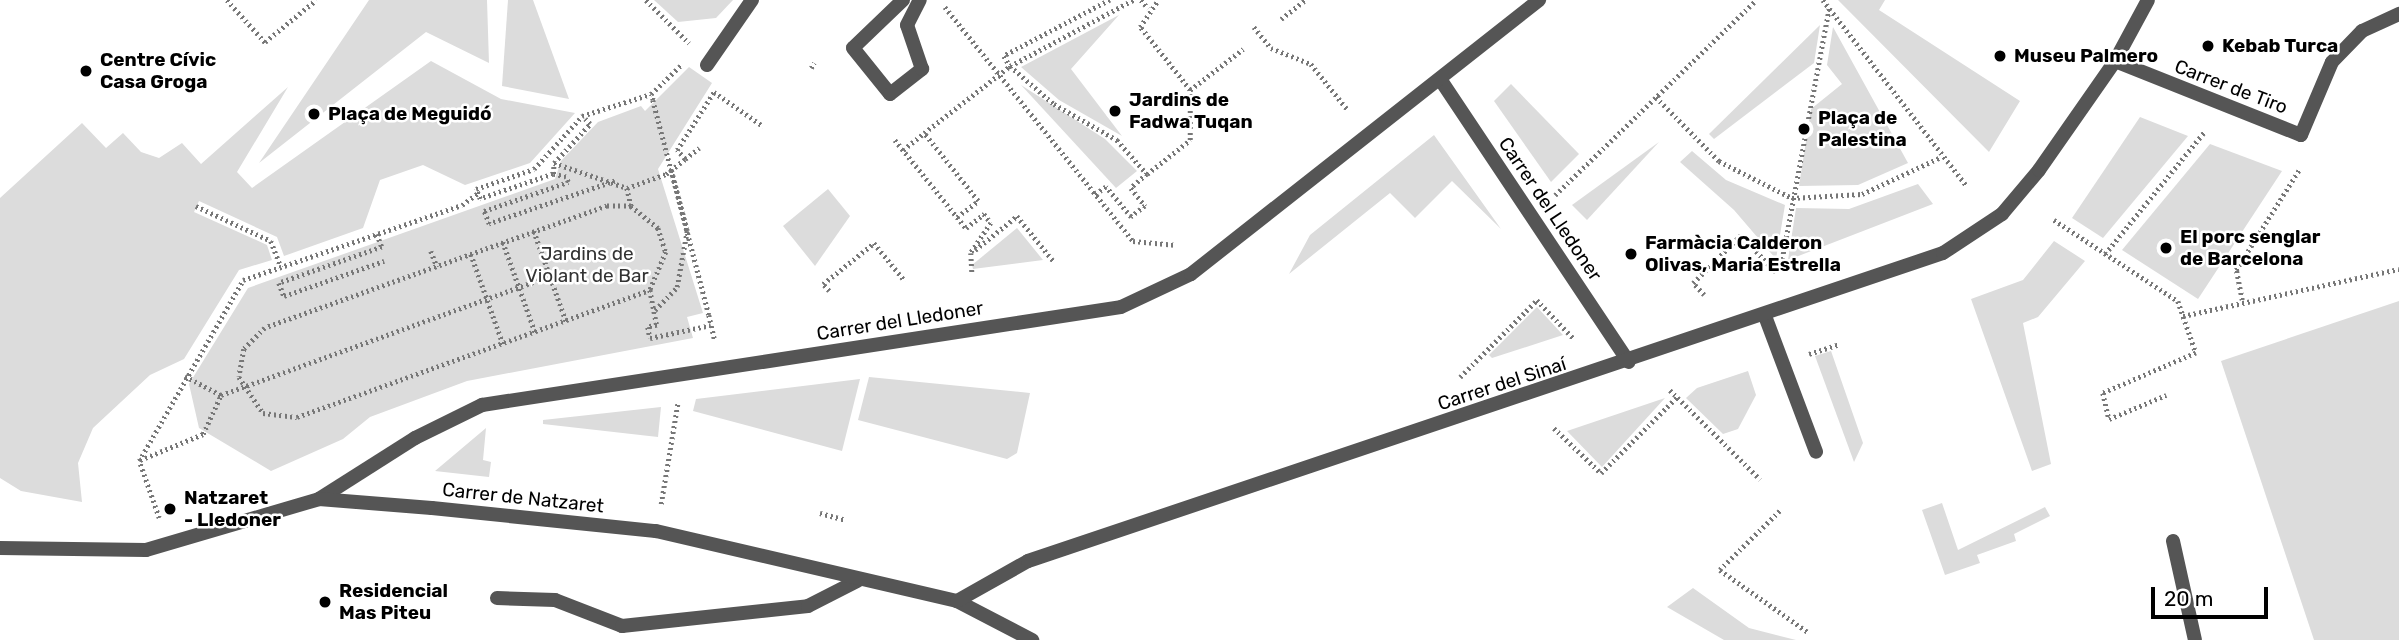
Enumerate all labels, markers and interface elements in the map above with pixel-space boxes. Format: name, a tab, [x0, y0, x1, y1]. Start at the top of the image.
place label: Kebab Turca	[2222, 35, 2339, 57]
marker: Kebab Turca	[2200, 38, 2216, 54]
place label: Museu Palmero	[2014, 45, 2158, 67]
marker: Museu Palmero	[1992, 48, 2008, 64]
place label: Centre Cívic Casa Groga	[100, 49, 216, 93]
street label: Carrer de Tiro	[2171, 55, 2291, 119]
marker: Centre Cívic Casa Groga	[78, 63, 94, 79]
place label: Jardins de Fadwa Tuqan	[1129, 89, 1253, 133]
place label: Plaça de Meguidó	[328, 103, 492, 125]
marker: Jardins de Fadwa Tuqan	[1107, 103, 1123, 119]
marker: Plaça de Meguidó	[306, 106, 322, 122]
place label: Plaça de Palestina	[1818, 107, 1907, 151]
marker: Plaça de Palestina	[1796, 121, 1812, 137]
street label: Carrer del Lledoner	[1493, 133, 1607, 285]
place label: El porc senglar de Barcelona	[2180, 226, 2320, 270]
place label: Farmàcia Calderon Olivas, Maria Estrella	[1645, 232, 1841, 276]
marker: El porc senglar de Barcelona	[2158, 240, 2174, 256]
park label: Jardins de Violant de Bar	[525, 243, 649, 287]
marker: Farmàcia Calderon Olivas, Maria Estrella	[1623, 246, 1639, 262]
street label: Carrer del Lledoner	[815, 297, 985, 345]
street label: Carrer del Sinaí	[1435, 352, 1569, 416]
street label: Carrer de Natzaret	[441, 478, 605, 518]
place label: Natzaret - Lledoner	[184, 487, 281, 531]
marker: Natzaret - Lledoner	[162, 501, 178, 517]
scale bar	[2154, 574, 2271, 618]
place label: Residencial Mas Piteu	[339, 580, 448, 624]
text: 20 m	[2164, 586, 2213, 611]
marker: Residencial Mas Piteu	[317, 594, 333, 610]

